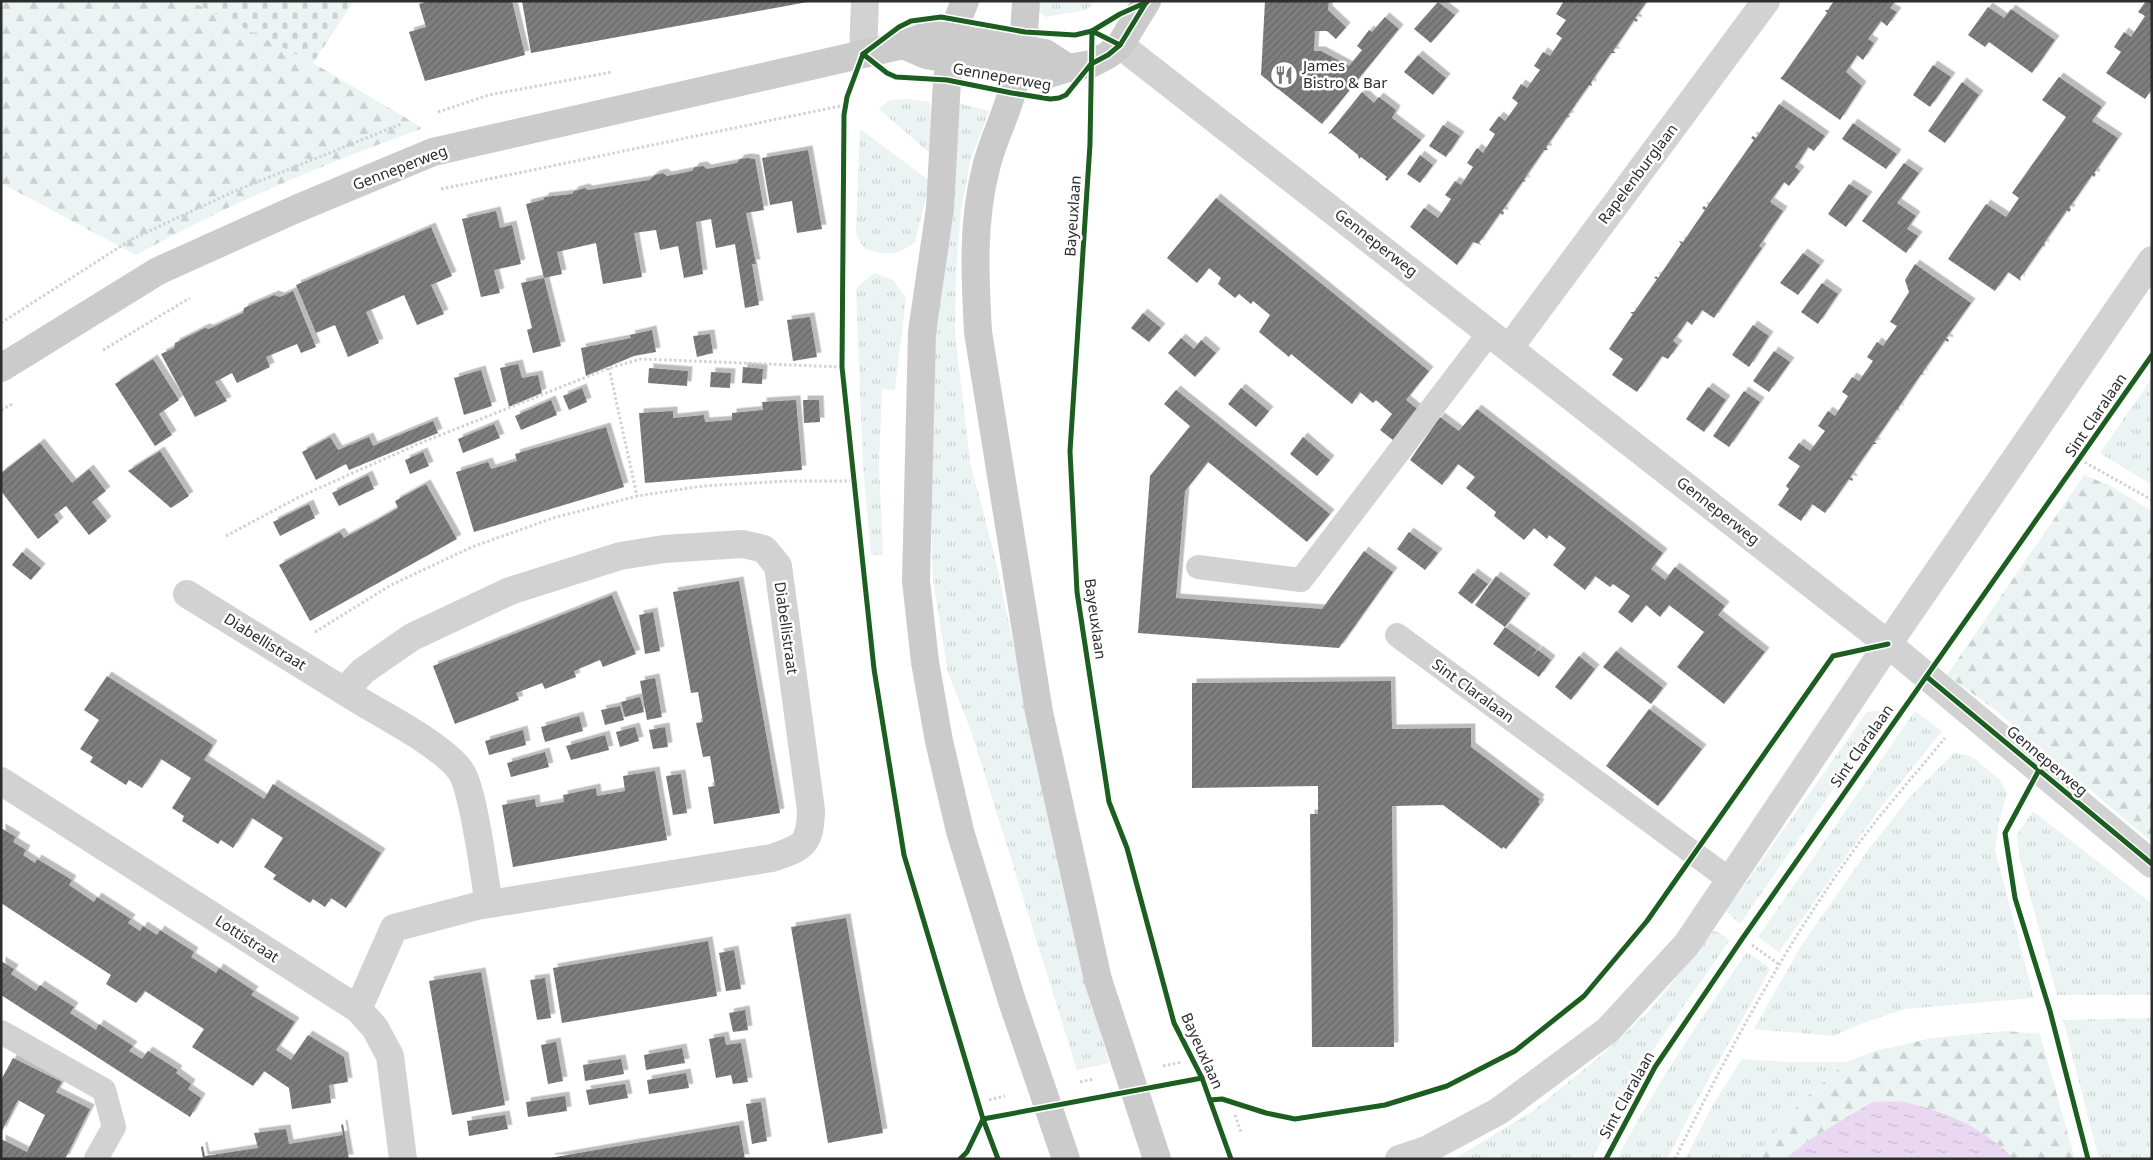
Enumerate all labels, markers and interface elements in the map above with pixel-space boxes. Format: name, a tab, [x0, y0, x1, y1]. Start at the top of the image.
place label: James Bistro & Bar	[1301, 55, 1387, 92]
street label: Genneperweg	[951, 58, 1053, 95]
restaurant icon: James Bistro & Bar	[1269, 60, 1299, 90]
street label: Rapelenburglaan	[1593, 119, 1682, 228]
street label: Genneperweg	[349, 140, 450, 194]
street label: Bayeuxlaan	[1059, 175, 1085, 257]
street label: Genneperweg	[1331, 204, 1422, 281]
street label: Sint Claralaan	[2060, 369, 2131, 460]
street label: Genneperweg	[1673, 472, 1764, 549]
street label: Bayeuxlaan	[1080, 577, 1112, 661]
street label: Diabellistraat	[771, 580, 803, 676]
street label: Diabellistraat	[221, 608, 311, 675]
street label: Sint Claralaan	[1429, 654, 1519, 727]
street label: Sint Claralaan	[1825, 700, 1897, 791]
street label: Genneperweg	[2003, 721, 2092, 800]
street label: Lottistraat	[212, 910, 284, 967]
street label: Bayeuxlaan	[1177, 1009, 1229, 1092]
street label: Sint Claralaan	[1594, 1047, 1658, 1142]

